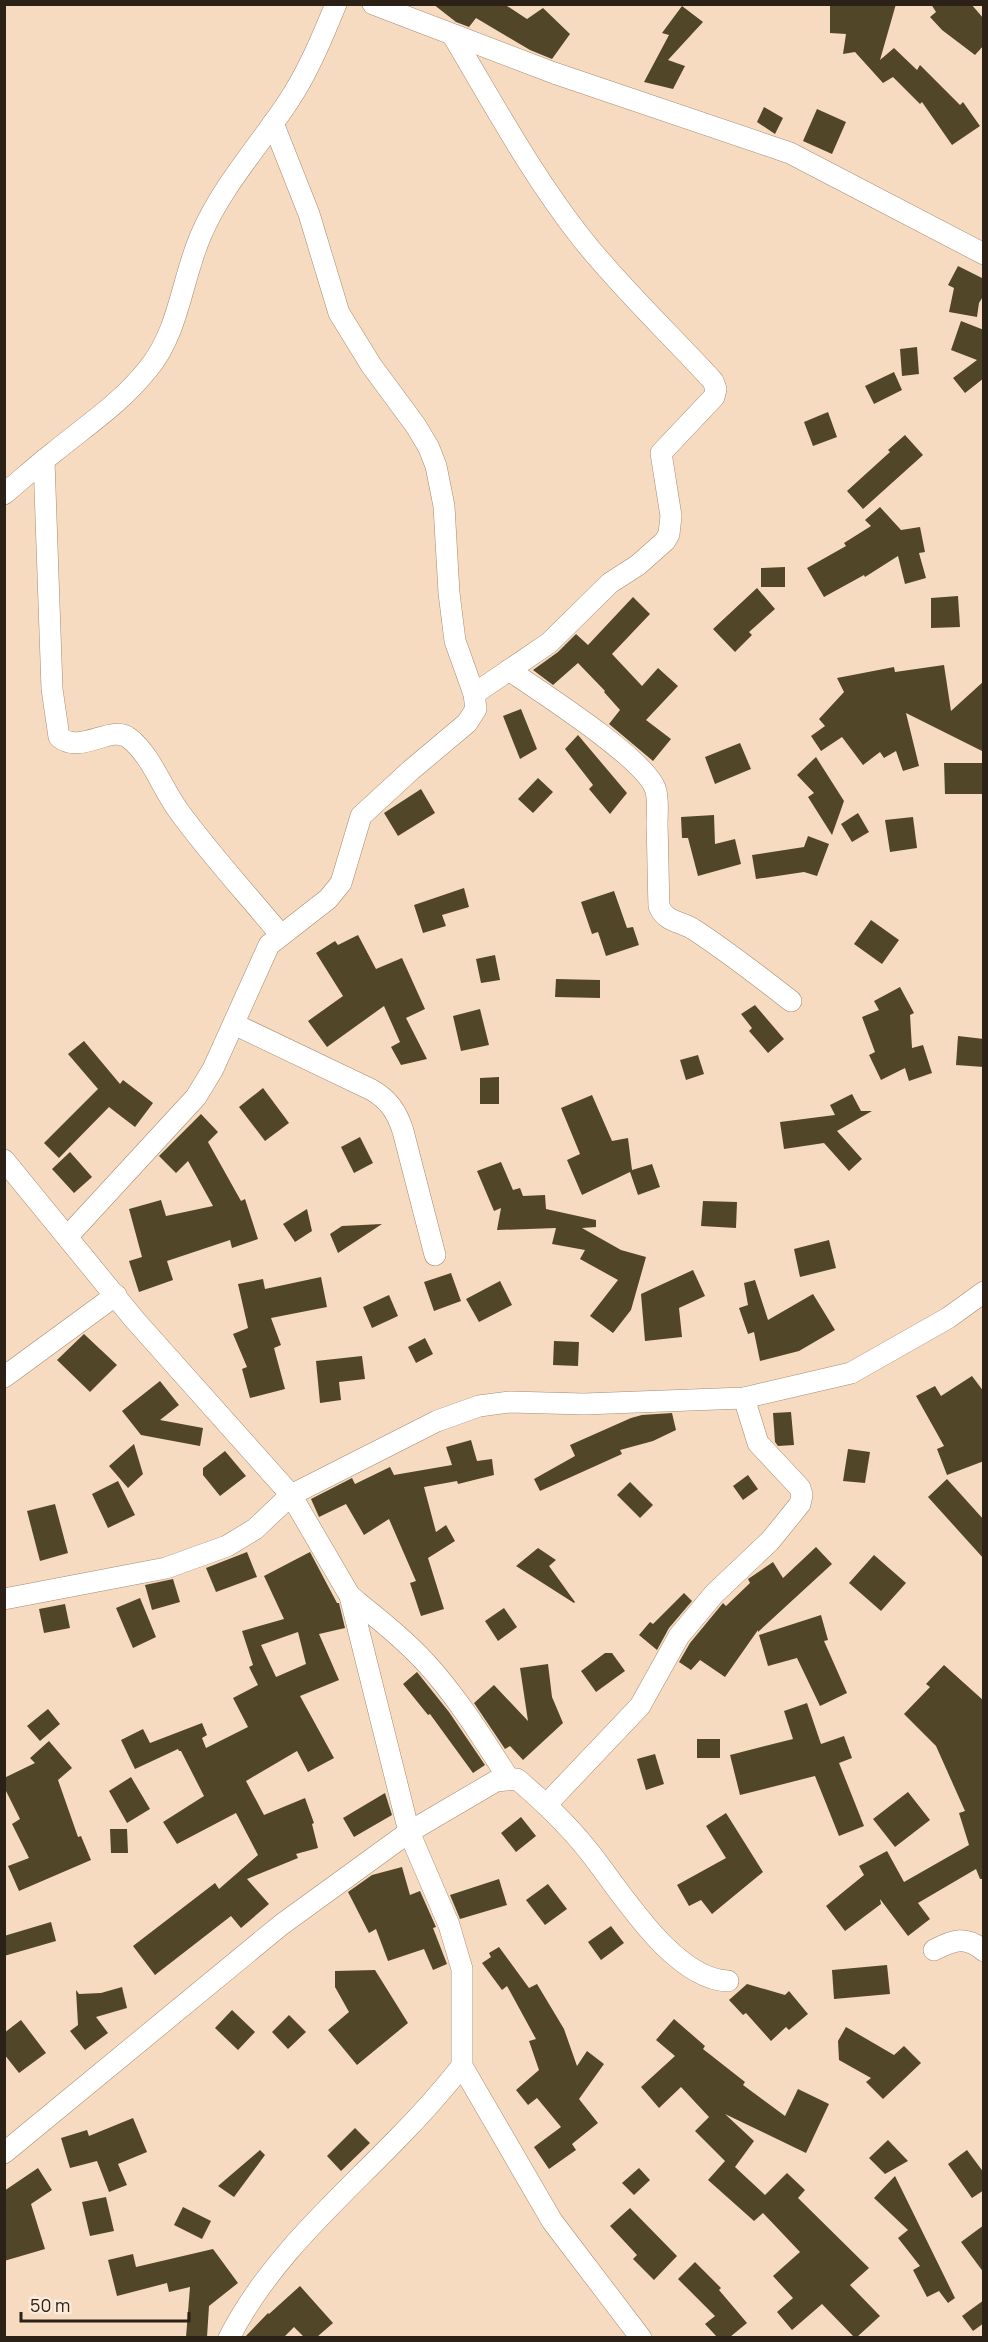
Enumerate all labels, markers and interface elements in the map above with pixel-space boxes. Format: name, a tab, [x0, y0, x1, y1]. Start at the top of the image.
scale bar	[21, 2285, 189, 2323]
text: 50 m	[30, 2293, 70, 2317]

